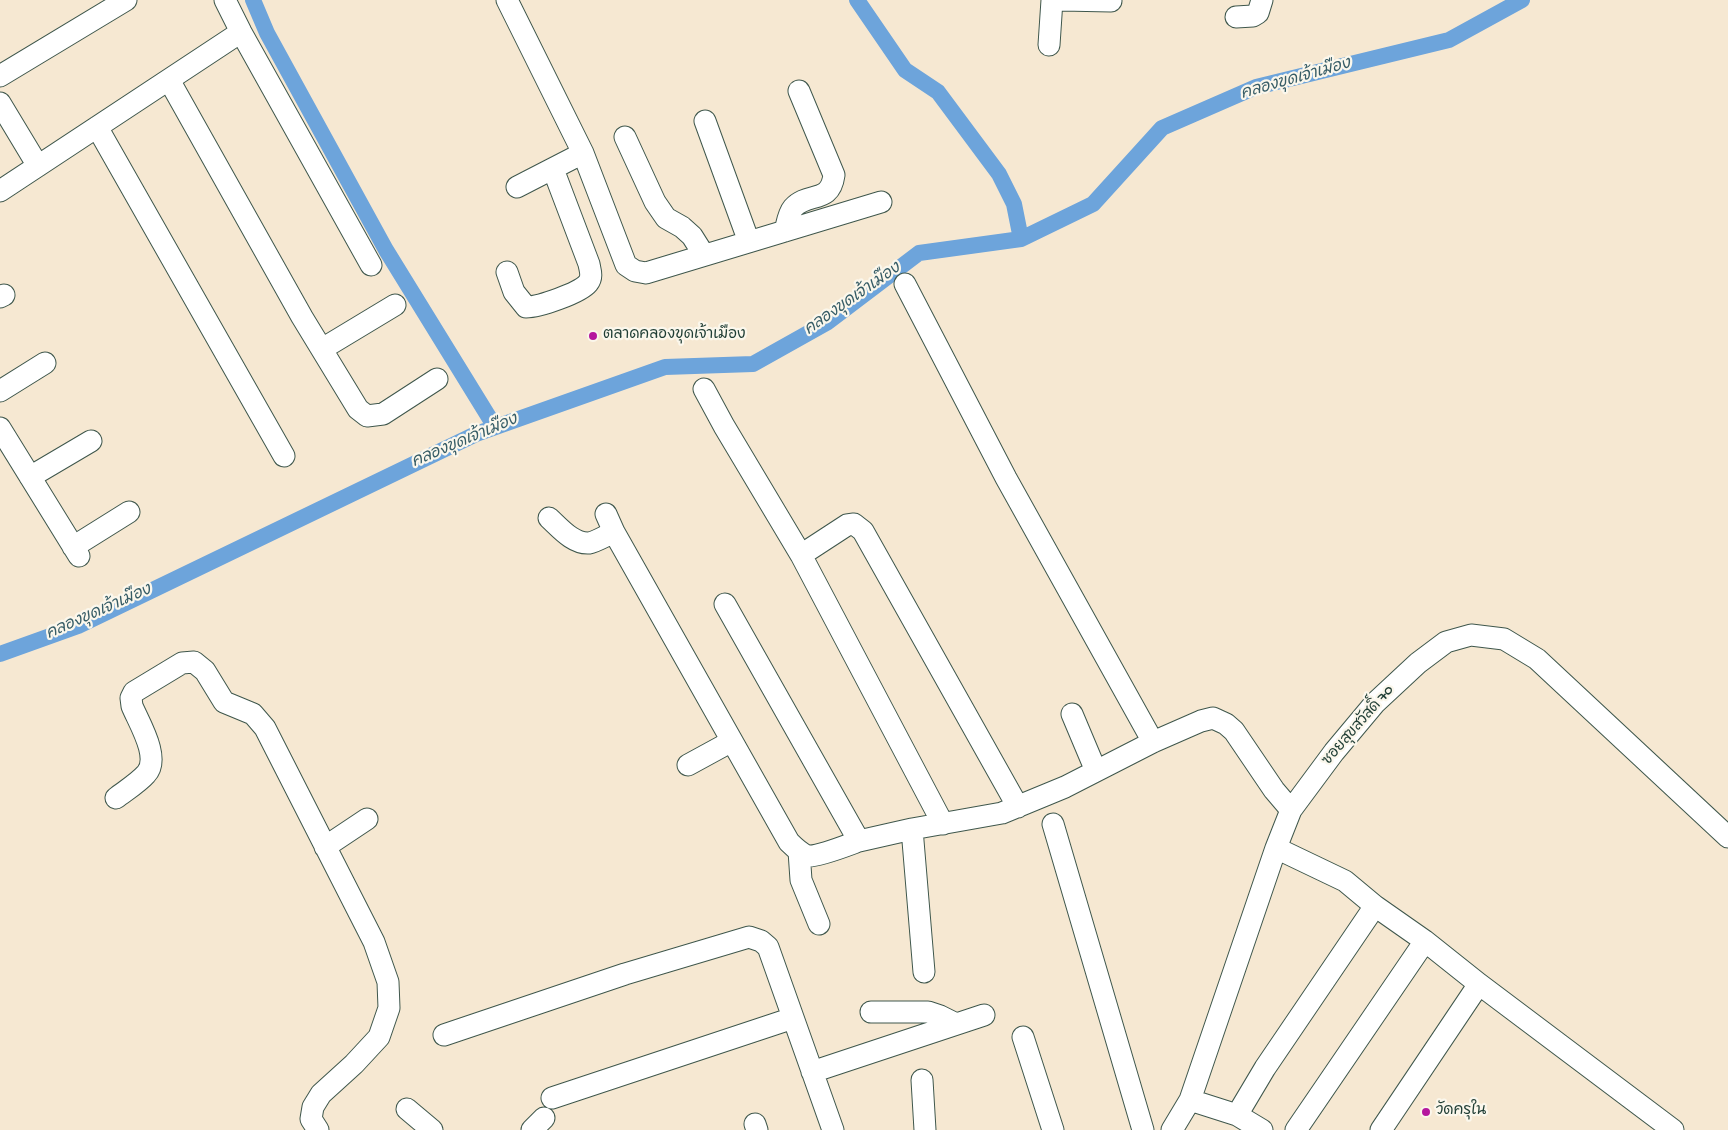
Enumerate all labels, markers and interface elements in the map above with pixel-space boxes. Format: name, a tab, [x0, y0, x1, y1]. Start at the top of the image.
water label: คลองขุดเจ้าเมือง	[1239, 55, 1353, 105]
water label: คลองขุดเจ้าเมือง	[801, 260, 905, 340]
place label: ตลาดคลองขุดเจ้าเมือง	[603, 327, 746, 345]
marker: ตลาดคลองขุดเจ้าเมือง	[587, 330, 599, 342]
water label: คลองขุดเจ้าเมือง	[409, 411, 521, 473]
water label: คลองขุดเจ้าเมือง	[43, 581, 155, 645]
street label: ซอยสุขสวัสดิ์ 70	[1319, 682, 1399, 770]
place label: วัดครุใน	[1436, 1103, 1486, 1121]
marker: วัดครุใน	[1420, 1106, 1432, 1118]

